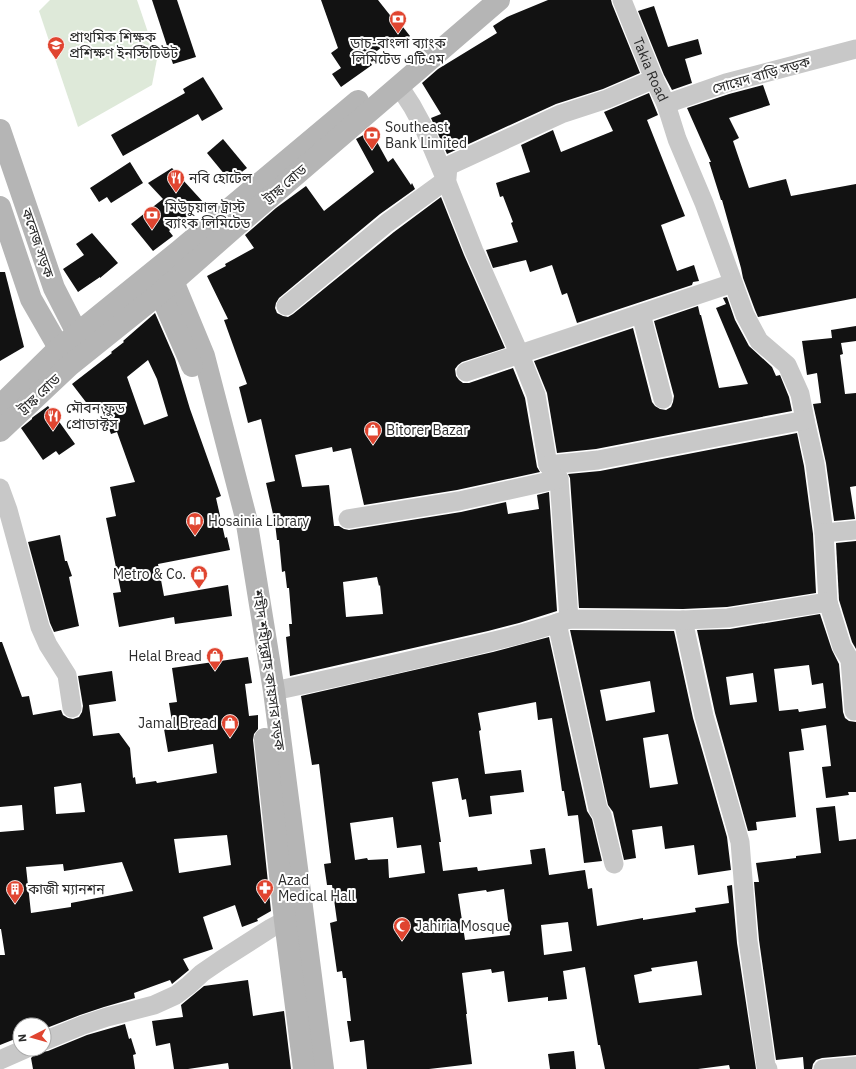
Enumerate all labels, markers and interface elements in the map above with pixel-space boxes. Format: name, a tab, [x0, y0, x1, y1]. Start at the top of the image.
bank icon: ডাচ-বাংলা ব্যাংক লিমিটেড এটিএম	[388, 9, 408, 34]
place label: প্রাথমিক শিক্ষক প্রশিক্ষণ ইনস্টিটিউট	[69, 28, 179, 62]
place label: ডাচ-বাংলা ব্যাংক লিমিটেড এটিএম	[349, 34, 446, 68]
street label: Takia Road	[629, 34, 672, 105]
school or university icon: প্রাথমিক শিক্ষক প্রশিক্ষণ ইনস্টিটিউট	[46, 35, 66, 60]
street label: সোয়েদ বাড়ি সড়ক	[710, 52, 813, 98]
place label: Southeast Bank Limited	[385, 118, 467, 152]
bank icon: Southeast Bank Limited	[362, 125, 382, 150]
street label: ট্রাঙ্ক রোড	[259, 160, 311, 208]
restaurant icon: নবি হোটেল	[166, 168, 186, 193]
place label: নবি হোটেল	[188, 169, 253, 187]
place label: মিউচুয়াল ট্রাস্ট ব্যাংক লিমিটেড	[164, 198, 252, 232]
street label: কলেজ সড়ক	[17, 205, 58, 281]
bank icon: মিউচুয়াল ট্রাস্ট ব্যাংক লিমিটেড	[142, 205, 162, 230]
street label: ট্রাঙ্ক রোড	[13, 369, 65, 419]
place label: মৌবন ফুড প্রোডাক্টস	[66, 399, 126, 433]
restaurant icon: মৌবন ফুড প্রোডাক্টস	[43, 406, 63, 431]
shop icon: Bitorer Bazar	[363, 420, 383, 445]
place label: Bitorer Bazar	[386, 421, 468, 439]
library icon: Hosainia Library	[185, 511, 205, 536]
place label: Hosainia Library	[208, 512, 309, 530]
shop icon: Metro & Co.	[189, 564, 209, 589]
place label: Metro & Co.	[113, 565, 186, 583]
street label: শহীদ শহীদুল্লাহ কায়সার সড়ক	[249, 588, 289, 752]
shop icon: Helal Bread	[205, 646, 225, 671]
place label: Helal Bread	[129, 647, 202, 665]
shop icon: Jamal Bread	[220, 713, 240, 738]
place label: Jamal Bread	[138, 714, 217, 732]
place label: Azad Medical Hall	[278, 871, 355, 905]
pharmacy icon: Azad Medical Hall	[255, 878, 275, 903]
building icon: কাজী ম্যানশন	[5, 879, 25, 904]
place label: কাজী ম্যানশন	[27, 880, 105, 898]
mosque icon: Jahiria Mosque	[392, 916, 412, 941]
place label: Jahiria Mosque	[415, 917, 511, 935]
north arrow	[12, 1017, 52, 1057]
text: N	[15, 1033, 29, 1043]

